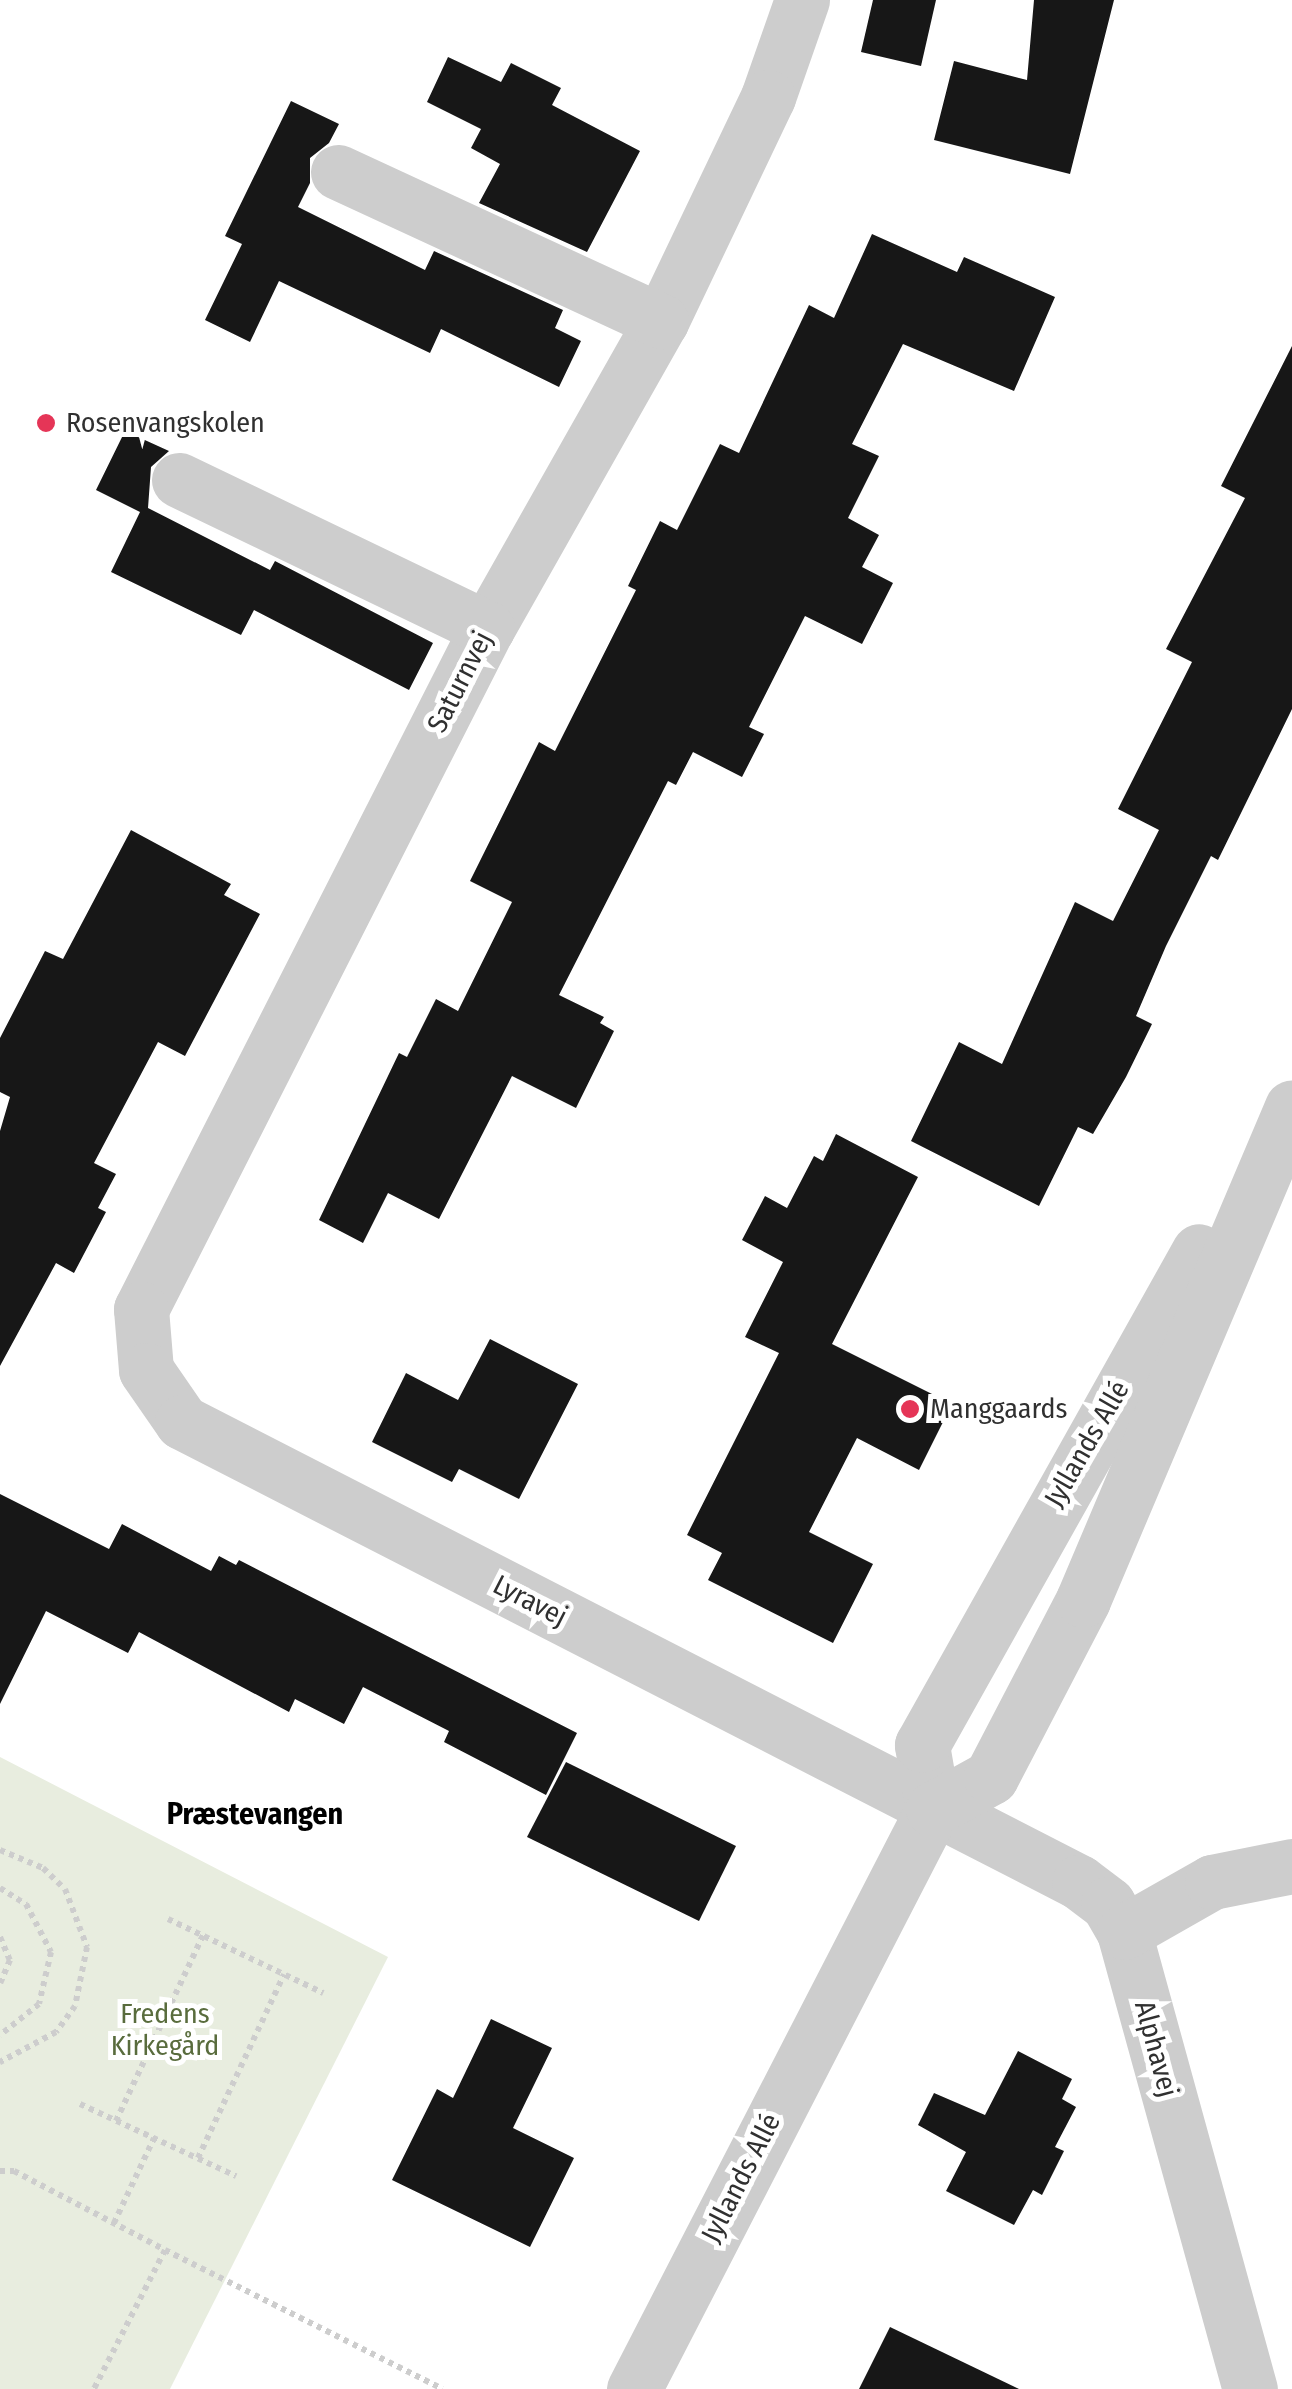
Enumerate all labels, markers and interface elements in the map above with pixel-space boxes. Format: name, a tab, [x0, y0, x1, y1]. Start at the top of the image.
place label: Rosenvangskolen	[66, 406, 265, 440]
marker: Rosenvangskolen	[35, 412, 57, 434]
street label: Saturnvej	[420, 626, 500, 738]
street label: Jyllands Allé	[1037, 1375, 1137, 1513]
place label: Manggaards	[930, 1392, 1067, 1426]
marker: Manggaards	[899, 1398, 921, 1420]
street label: Lyravej	[487, 1568, 573, 1634]
district label: Præstevangen	[167, 1796, 343, 1832]
park label: Fredens Kirkegård	[111, 1997, 219, 2063]
street label: Alphavej	[1127, 1997, 1185, 2101]
street label: Jyllands Allé	[694, 2108, 788, 2248]

